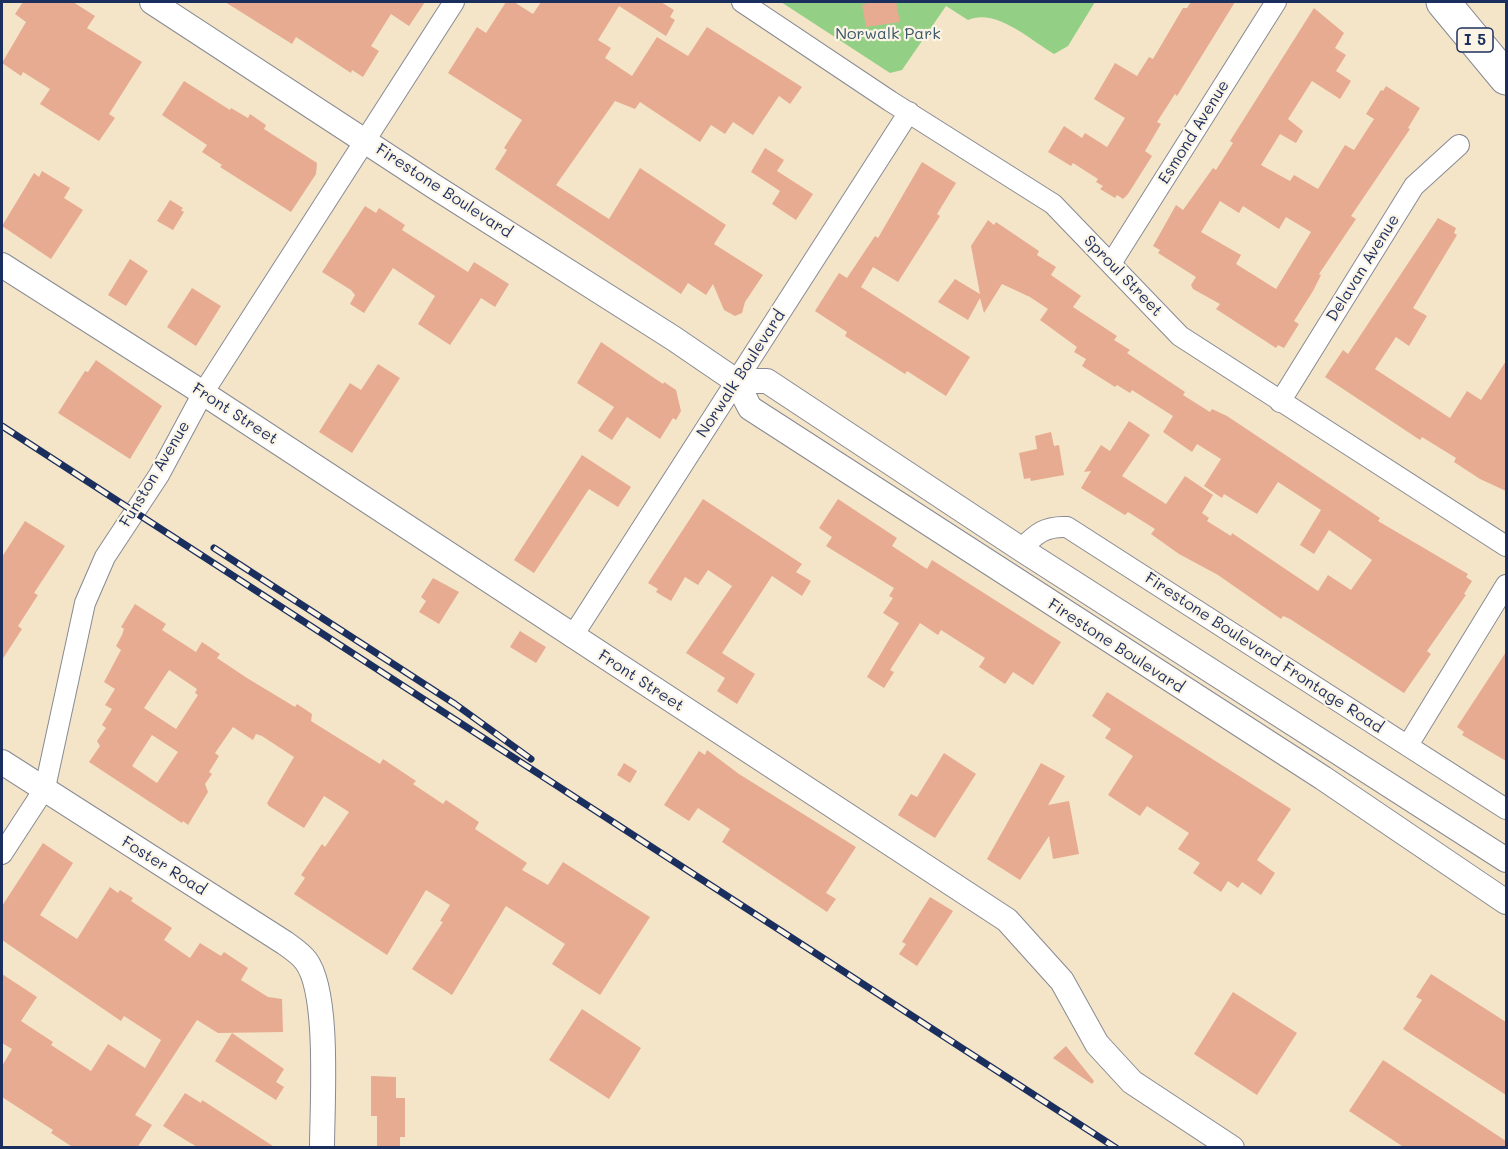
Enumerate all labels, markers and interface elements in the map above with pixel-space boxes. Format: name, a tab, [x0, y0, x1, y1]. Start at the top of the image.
park label: Norwalk Park	[835, 24, 941, 44]
road number: I 5	[1457, 28, 1493, 52]
street label: Esmond Avenue	[1154, 77, 1234, 187]
street label: Firestone Boulevard	[372, 140, 516, 242]
street label: Delavan Avenue	[1322, 211, 1404, 325]
street label: Sproul Street	[1080, 231, 1166, 321]
street label: Norwalk Boulevard	[693, 307, 789, 441]
street label: Front Street	[189, 379, 281, 449]
street label: Funston Avenue	[116, 418, 194, 530]
street label: Firestone Boulevard Frontage Road	[1141, 569, 1387, 737]
street label: Firestone Boulevard	[1044, 595, 1188, 697]
street label: Front Street	[595, 646, 687, 716]
street label: Foster Road	[118, 832, 210, 900]

